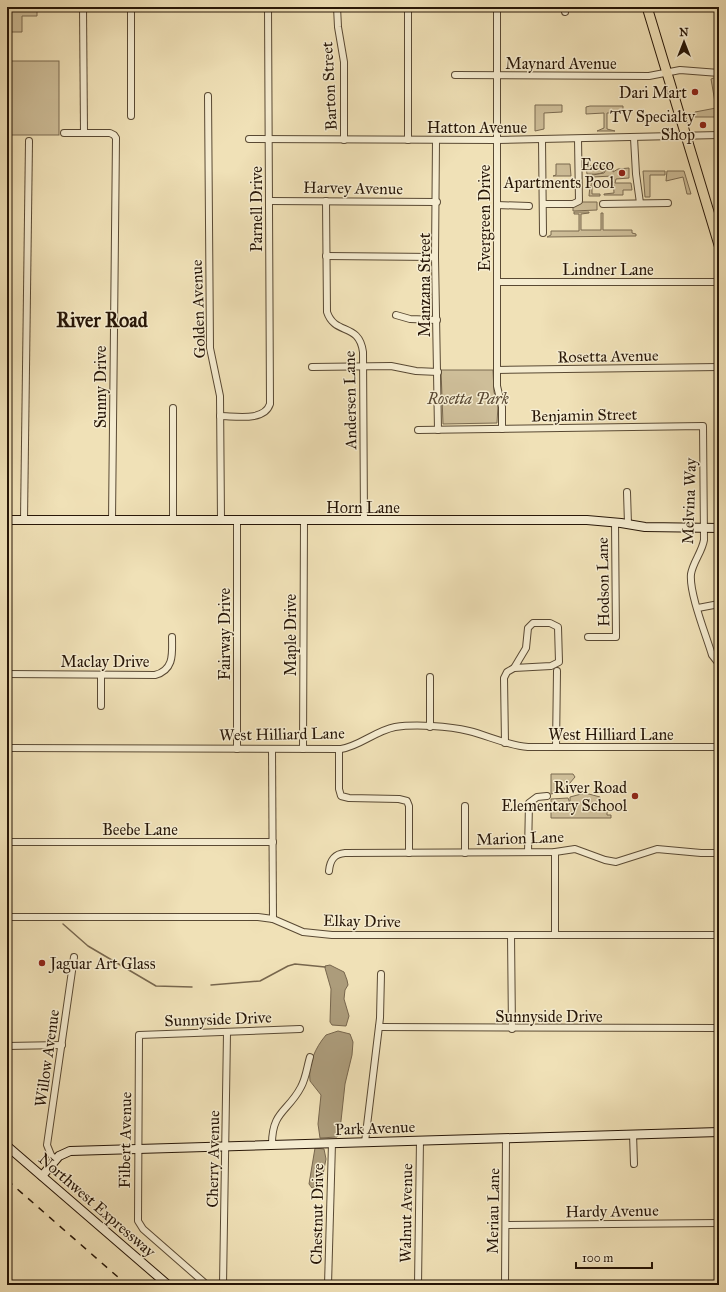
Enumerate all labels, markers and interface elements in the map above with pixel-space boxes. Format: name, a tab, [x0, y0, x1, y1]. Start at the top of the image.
north arrow	[664, 22, 704, 62]
text: N	[679, 26, 689, 39]
street label: Barton Street	[317, 41, 341, 131]
street label: Maynard Avenue	[505, 54, 617, 73]
place label: Dari Mart	[619, 83, 687, 102]
marker: Dari Mart	[690, 87, 700, 97]
place label: TV Specialty Shop	[610, 107, 695, 144]
street label: Hatton Avenue	[427, 118, 527, 137]
marker: TV Specialty Shop	[698, 120, 708, 130]
place label: Ecco Apartments Pool	[503, 155, 615, 192]
street label: Evergreen Drive	[475, 164, 495, 272]
street label: Parnell Drive	[247, 166, 266, 252]
marker: Ecco Apartments Pool	[617, 168, 627, 178]
street label: Harvey Avenue	[303, 178, 403, 198]
street label: Manzana Street	[415, 232, 434, 337]
street label: Golden Avenue	[187, 259, 209, 359]
street label: Lindner Lane	[562, 260, 654, 279]
district label: River Road	[56, 308, 149, 332]
street label: Sunny Drive	[91, 345, 110, 428]
street label: Rosetta Avenue	[557, 346, 659, 366]
street label: Andersen Lane	[340, 350, 360, 450]
park label: Rosetta Park	[426, 389, 509, 408]
street label: Benjamin Street	[531, 405, 638, 425]
street label: Melvina Way	[678, 457, 700, 545]
street label: Horn Lane	[326, 498, 400, 517]
street label: Hodson Lane	[593, 537, 613, 627]
street label: Fairway Drive	[215, 588, 234, 680]
street label: Maple Drive	[281, 593, 300, 676]
street label: Maclay Drive	[61, 652, 150, 671]
street label: West Hilliard Lane	[219, 723, 345, 745]
street label: West Hilliard Lane	[548, 725, 674, 744]
place label: River Road Elementary School	[501, 778, 628, 815]
marker: River Road Elementary School	[630, 791, 640, 801]
street label: Beebe Lane	[102, 820, 178, 839]
street label: Marion Lane	[476, 827, 565, 849]
street label: Elkay Drive	[323, 911, 401, 931]
place label: Jaguar Art Glass	[48, 954, 156, 974]
marker: Jaguar Art Glass	[37, 958, 47, 968]
street label: Sunnyside Drive	[495, 1007, 603, 1026]
street label: Willow Avenue	[31, 1008, 63, 1108]
street label: Sunnyside Drive	[164, 1008, 272, 1030]
street label: Filbert Avenue	[115, 1091, 135, 1189]
street label: Cherry Avenue	[203, 1110, 223, 1208]
street label: Park Avenue	[334, 1117, 416, 1139]
street label: Northwest Expressway	[35, 1149, 160, 1261]
street label: Chestnut Drive	[307, 1163, 327, 1265]
street label: Walnut Avenue	[396, 1163, 416, 1263]
street label: Meriau Lane	[483, 1167, 503, 1254]
street label: Hardy Avenue	[565, 1201, 659, 1221]
scale bar	[576, 1244, 652, 1270]
text: 100 m	[582, 1251, 613, 1265]

